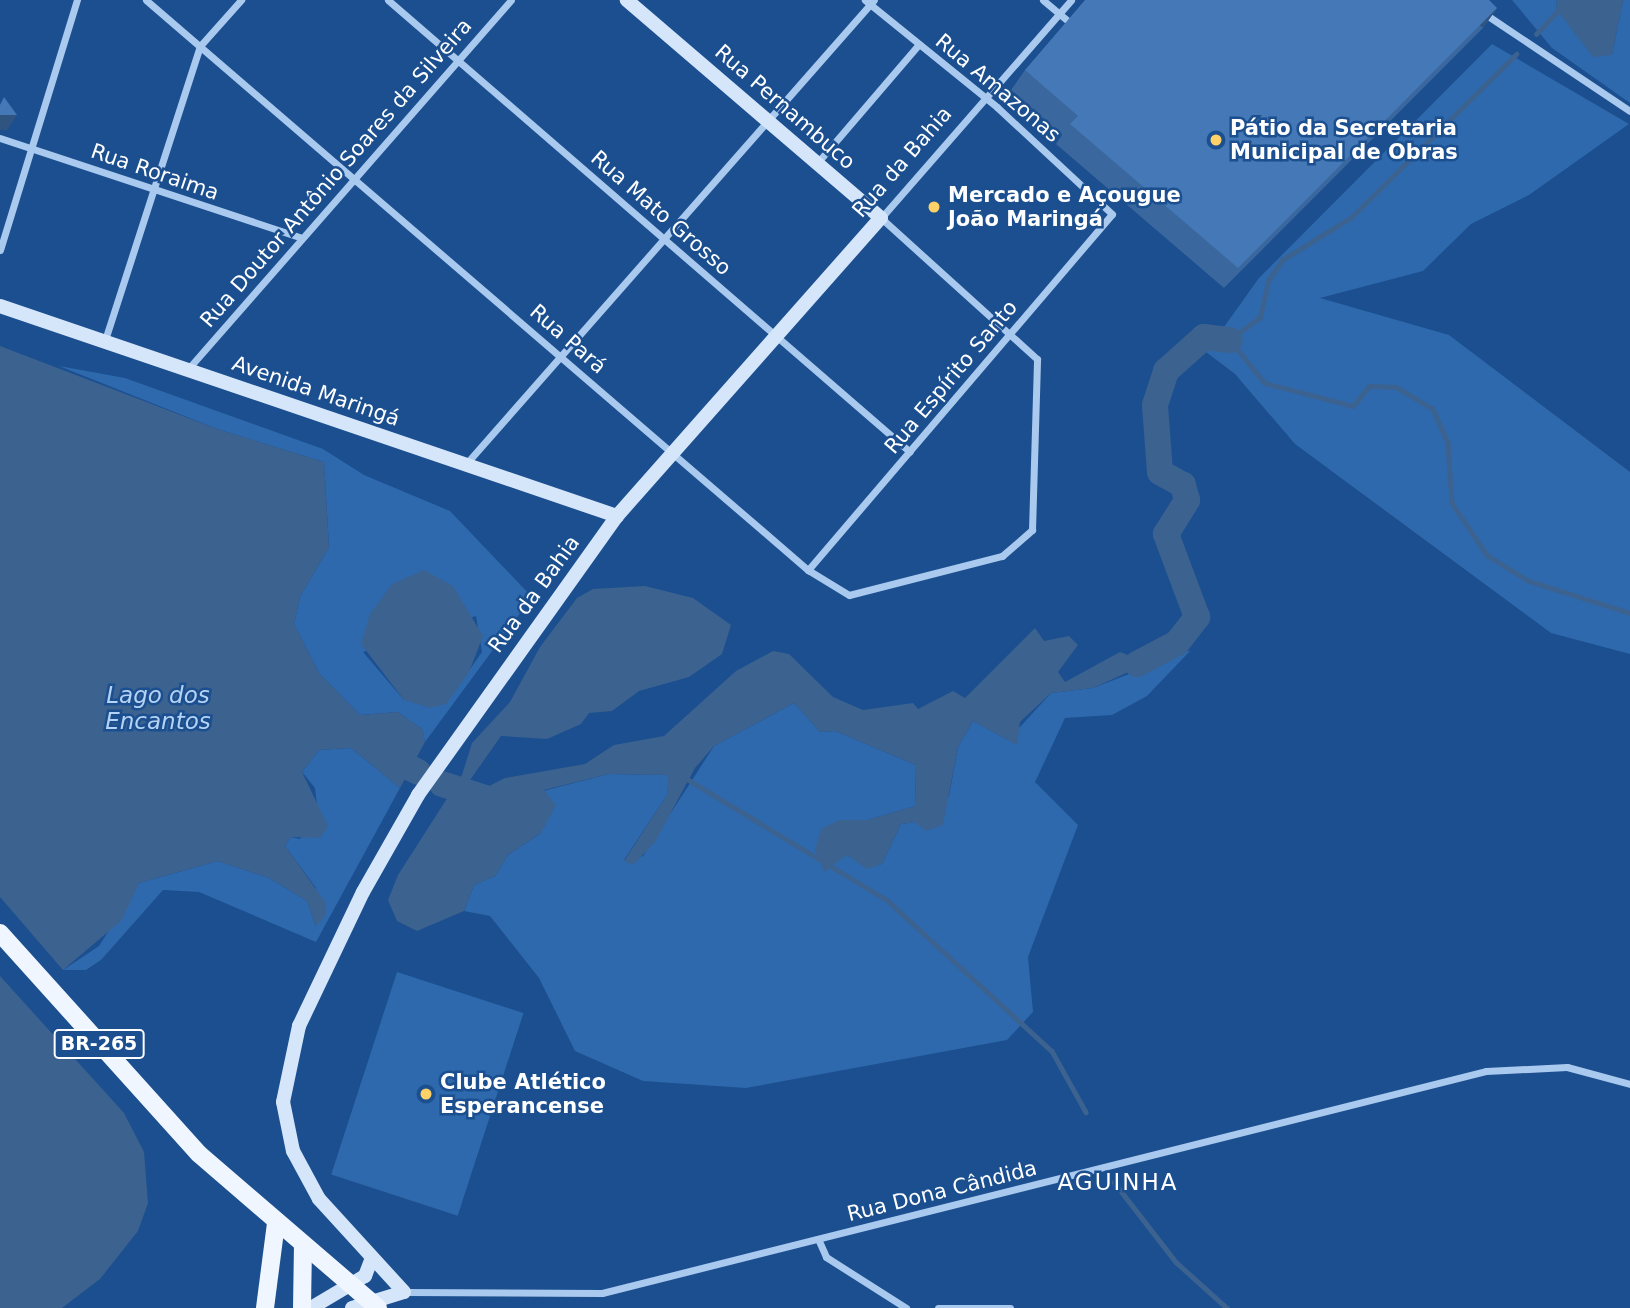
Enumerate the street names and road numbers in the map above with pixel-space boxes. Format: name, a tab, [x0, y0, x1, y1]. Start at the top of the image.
street label: Rua Doutor Antônio Soares da Silveira	[195, 13, 477, 333]
street label: Rua Amazonas	[930, 28, 1066, 148]
street label: Rua Pernambuco	[710, 39, 860, 175]
street label: Rua da Bahia	[847, 101, 957, 223]
street label: Rua Roraima	[88, 138, 222, 206]
street label: Rua Mato Grosso	[586, 145, 736, 281]
street label: Rua Espírito Santo	[879, 295, 1023, 459]
street label: Rua Pará	[525, 299, 611, 379]
street label: Avenida Maringá	[229, 351, 403, 431]
street label: Rua da Bahia	[483, 531, 585, 657]
road number: BR-265	[54, 1028, 144, 1060]
street label: Rua Dona Cândida	[845, 1155, 1039, 1227]

